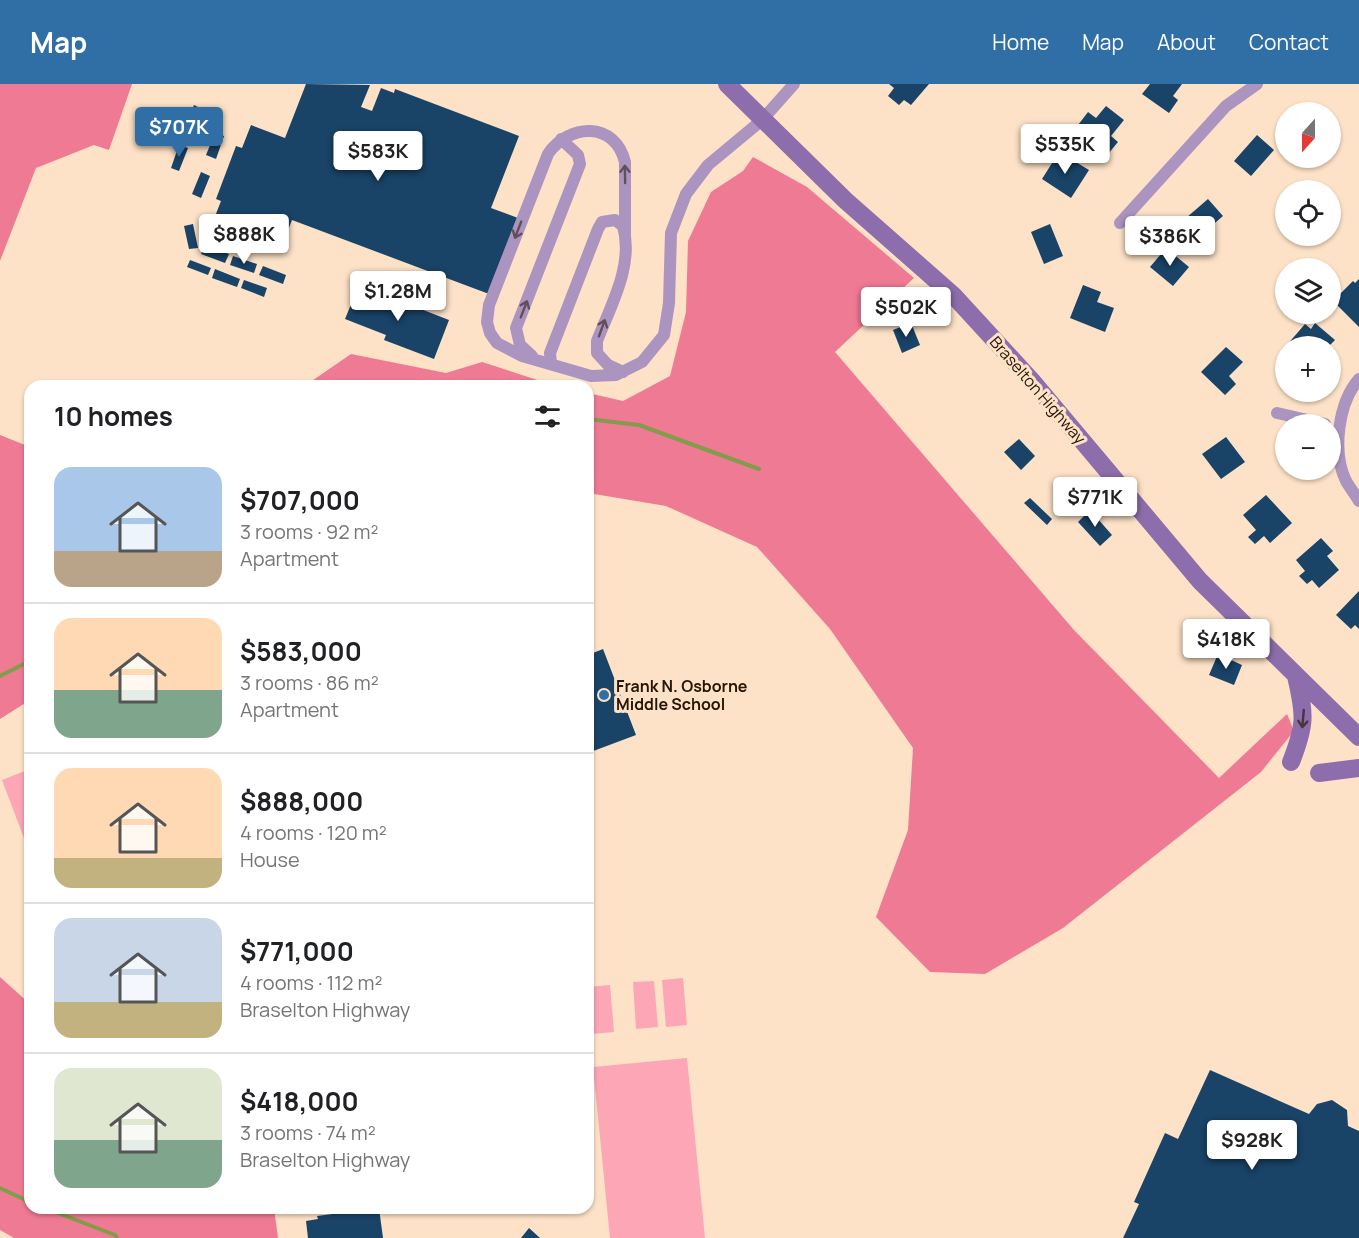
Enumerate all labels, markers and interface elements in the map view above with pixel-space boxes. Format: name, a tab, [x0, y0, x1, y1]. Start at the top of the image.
text: Map	[30, 23, 87, 61]
text: Home	[992, 28, 1049, 56]
text: Map	[1082, 28, 1124, 56]
text: About	[1157, 28, 1216, 56]
text: Contact	[1249, 28, 1329, 56]
north arrow	[1275, 102, 1341, 168]
map controls	[1275, 102, 1341, 480]
pin: $707K	[137, 107, 221, 158]
text: $707K	[149, 113, 209, 140]
pin: $535K	[1023, 124, 1107, 175]
text: $535K	[1035, 130, 1095, 157]
pin: $583K	[336, 131, 420, 182]
text: $583K	[347, 137, 409, 164]
one-way arrow	[619, 165, 631, 185]
button: locate	[1275, 180, 1341, 246]
pin: $888K	[202, 214, 286, 265]
pin: $386K	[1128, 216, 1212, 267]
text: $888K	[213, 220, 275, 247]
one-way arrow	[512, 220, 523, 239]
text: $386K	[1139, 222, 1201, 249]
button: layers	[1275, 258, 1341, 324]
pin: $1.28M	[349, 271, 447, 322]
text: $1.28M	[364, 277, 432, 304]
pin: $502K	[864, 287, 948, 338]
text: $502K	[875, 293, 937, 320]
one-way arrow	[519, 300, 530, 319]
one-way arrow	[598, 319, 609, 338]
street label: Braselton Highway	[985, 331, 1091, 449]
button: +	[1275, 336, 1341, 402]
text: 10 homes	[54, 398, 173, 434]
icon: filters	[531, 400, 564, 433]
button: −	[1275, 414, 1341, 480]
pin: $771K	[1053, 477, 1137, 528]
text: $707,000	[240, 482, 360, 518]
text: $771K	[1067, 483, 1123, 510]
icon: home	[102, 491, 174, 563]
text: 3 rooms · 92 m²	[240, 518, 379, 545]
text: Apartment	[240, 545, 339, 572]
pin: $418K	[1184, 619, 1268, 670]
text: $418K	[1197, 625, 1255, 652]
text: $583,000	[240, 633, 362, 669]
icon: home	[102, 642, 174, 714]
text: 3 rooms · 86 m²	[240, 669, 379, 696]
place label: Frank N. Osborne Middle School	[616, 675, 748, 715]
marker: Frank N. Osborne Middle School	[597, 688, 611, 702]
text: Apartment	[240, 696, 339, 723]
one-way arrow	[1297, 709, 1308, 729]
text: $888,000	[240, 783, 363, 819]
icon: home	[102, 792, 174, 864]
text: 4 rooms · 120 m²	[240, 819, 387, 846]
text: House	[240, 846, 300, 873]
text: $771,000	[240, 933, 354, 969]
icon: home	[102, 942, 174, 1014]
text: 4 rooms · 112 m²	[240, 969, 382, 996]
text: Braselton Highway	[240, 996, 410, 1023]
text: $418,000	[240, 1083, 359, 1119]
icon: home	[102, 1092, 174, 1164]
text: 3 rooms · 74 m²	[240, 1119, 376, 1146]
pin: $928K	[1210, 1120, 1294, 1171]
text: $928K	[1221, 1126, 1283, 1153]
text: Braselton Highway	[240, 1146, 410, 1173]

